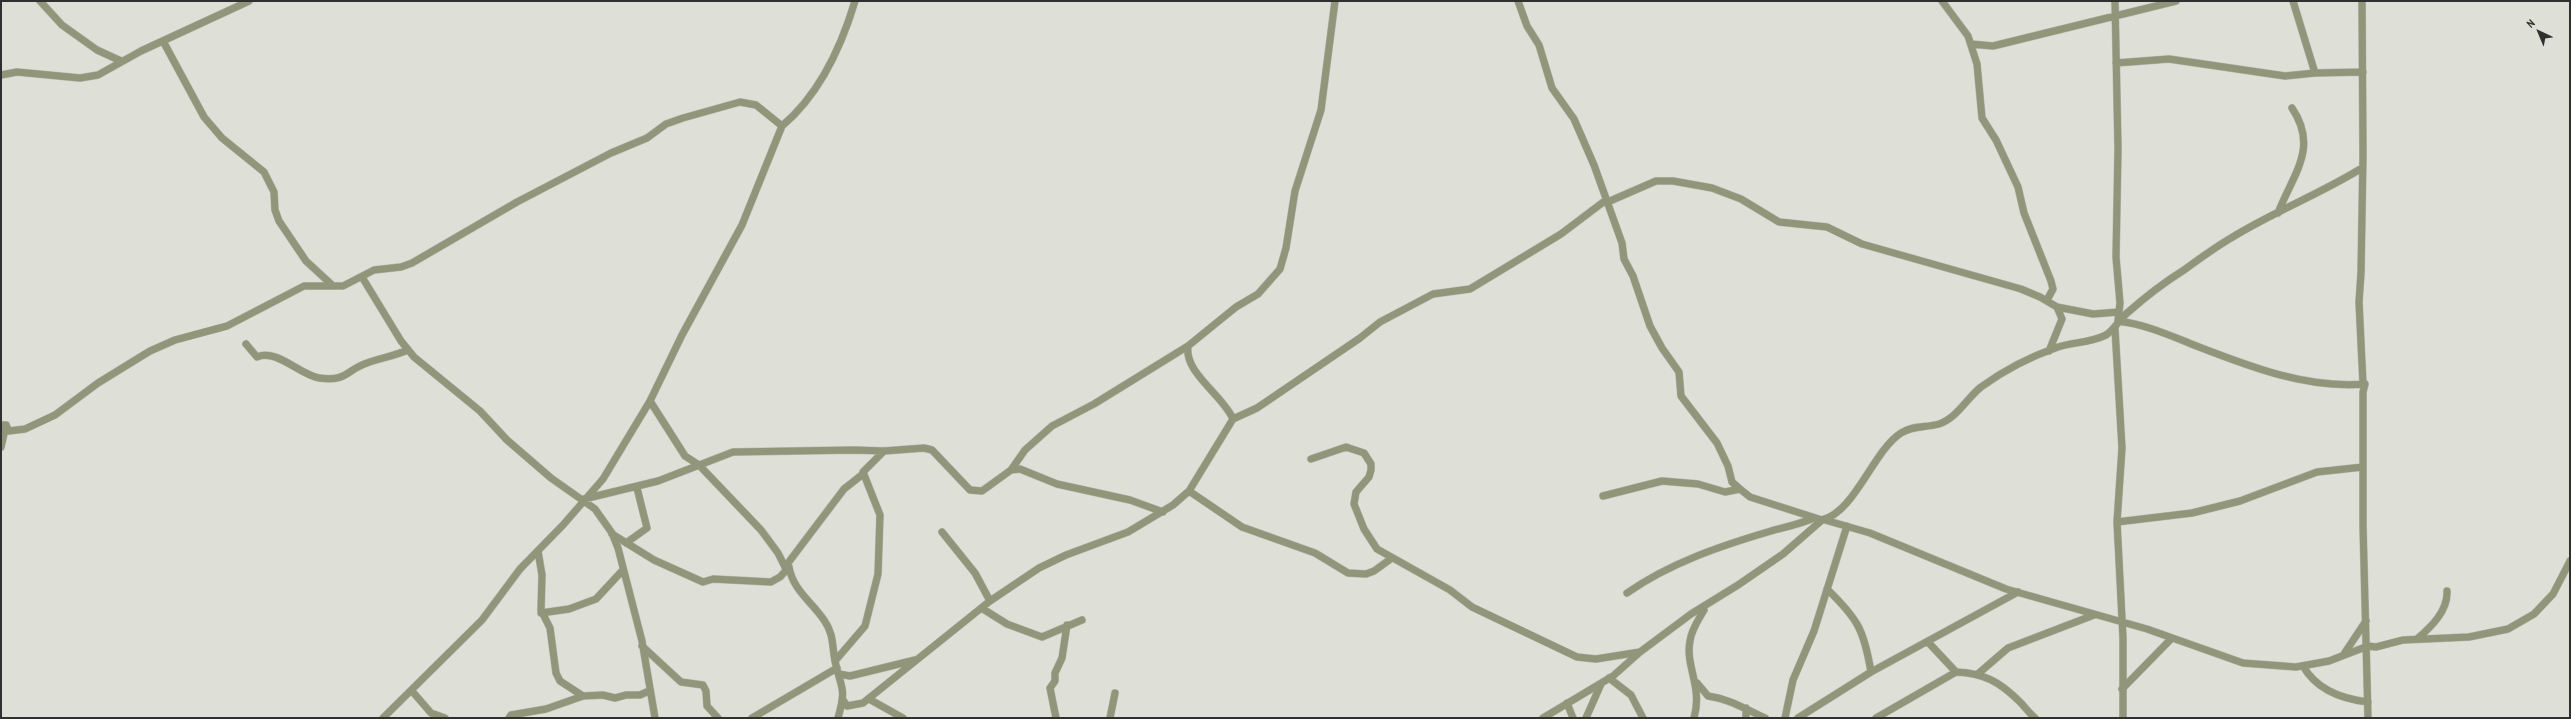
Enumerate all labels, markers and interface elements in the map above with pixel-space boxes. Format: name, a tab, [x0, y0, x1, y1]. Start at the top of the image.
north arrow	[2519, 12, 2559, 52]
text: N	[2523, 16, 2538, 31]

